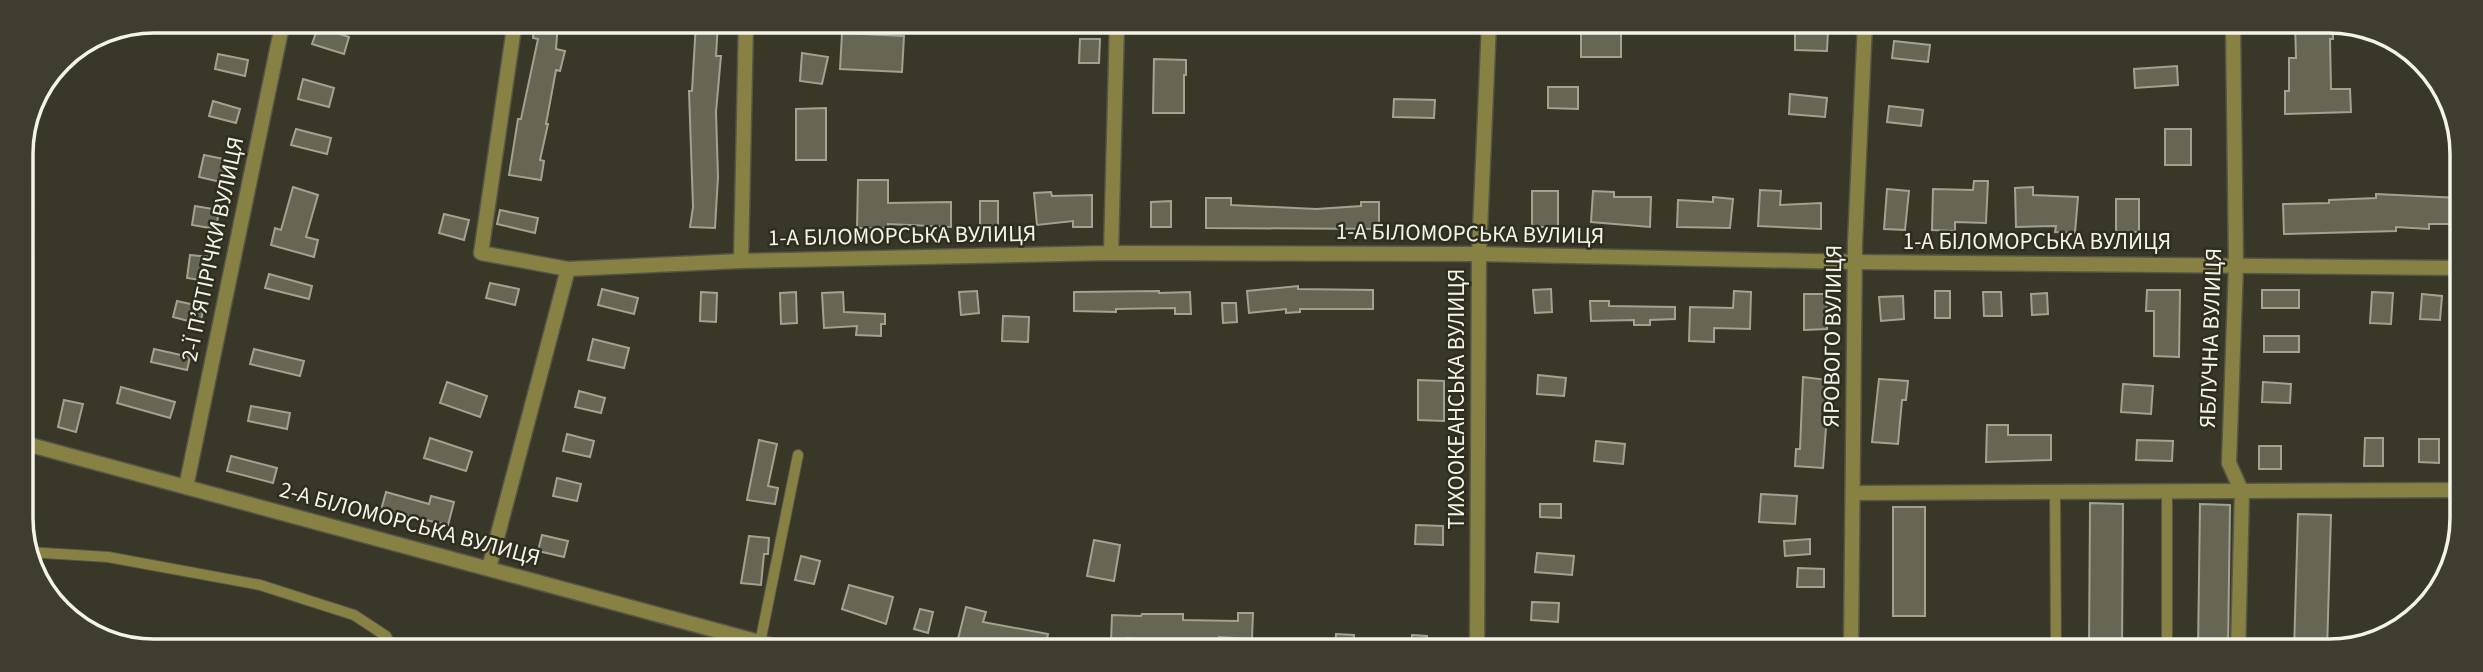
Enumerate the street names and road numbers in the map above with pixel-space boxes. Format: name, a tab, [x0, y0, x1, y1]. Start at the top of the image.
street label: 2-Ї П’ЯТІРІЧКИ ВУЛИЦЯ	[173, 134, 252, 365]
street label: 1-А БІЛОМОРСЬКА ВУЛИЦЯ	[1336, 215, 1604, 252]
street label: 1-А БІЛОМОРСЬКА ВУЛИЦЯ	[768, 217, 1036, 254]
street label: 1-А БІЛОМОРСЬКА ВУЛИЦЯ	[1903, 225, 2171, 258]
street label: ЯРОВОГО ВУЛИЦЯ	[1814, 244, 1851, 428]
street label: ЯБЛУЧНА ВУЛИЦЯ	[2191, 247, 2230, 429]
street label: ТИХООКЕАНСЬКА ВУЛИЦЯ	[1440, 269, 1473, 529]
street label: 2-А БІЛОМОРСЬКА ВУЛИЦЯ	[276, 473, 544, 574]

